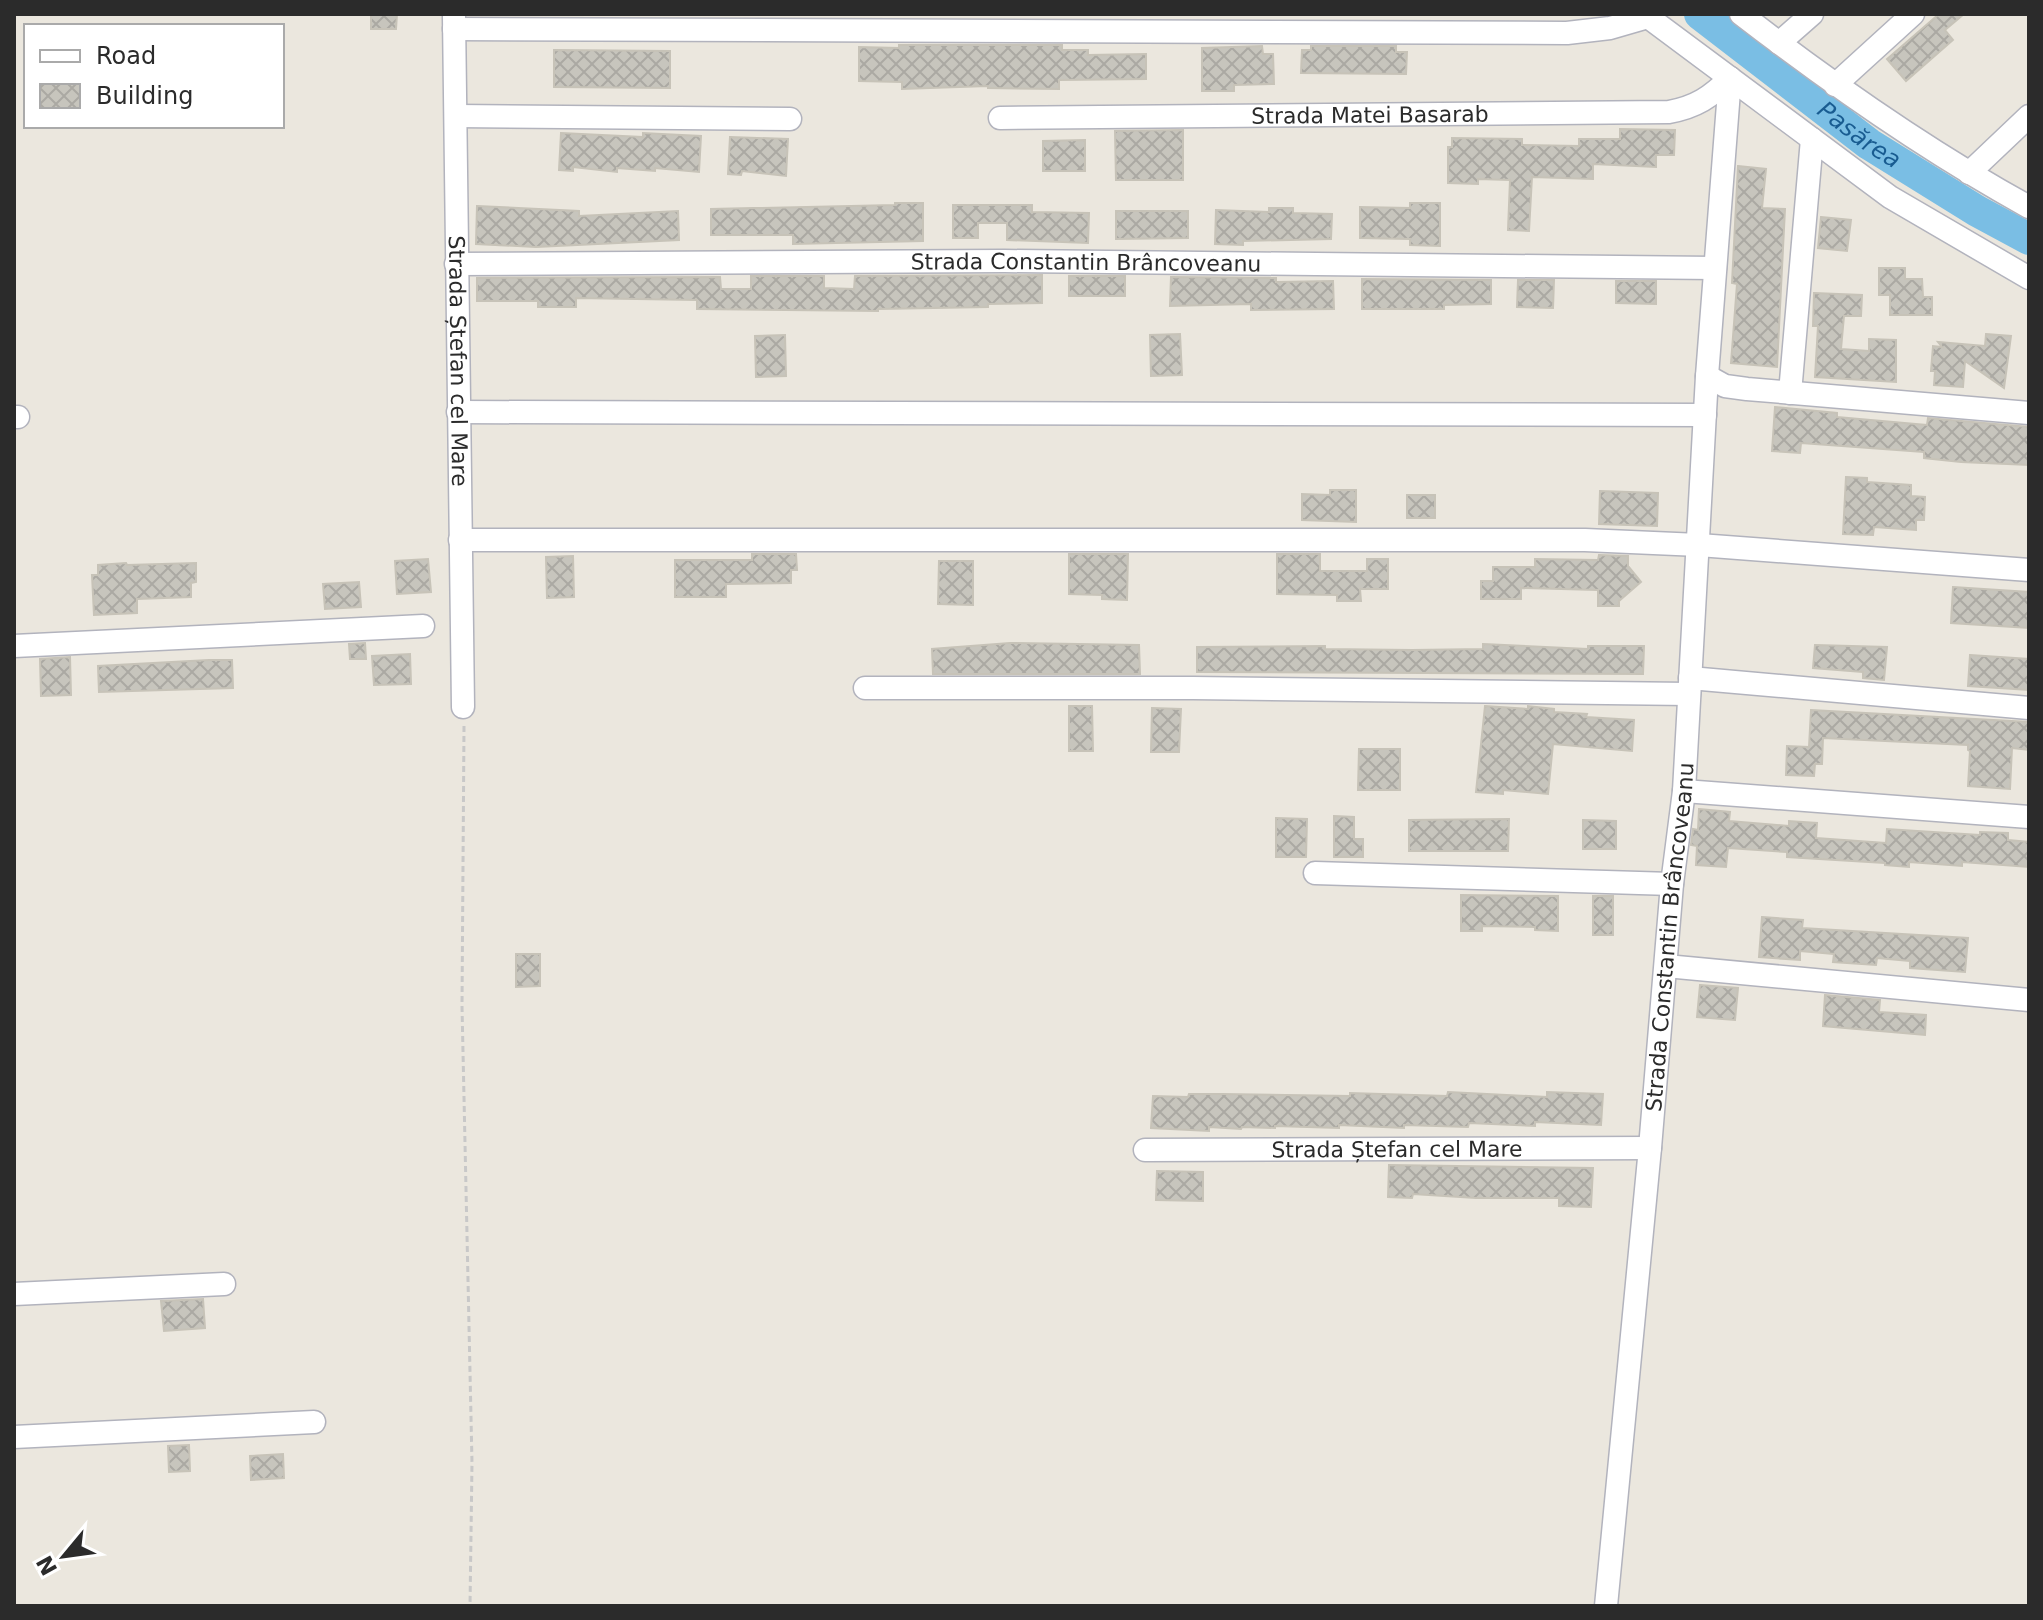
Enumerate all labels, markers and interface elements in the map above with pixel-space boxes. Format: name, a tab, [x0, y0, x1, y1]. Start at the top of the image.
legend	[24, 24, 284, 128]
text: Road	[96, 42, 156, 70]
text: Building	[96, 82, 193, 110]
water label: Pasărea	[1812, 96, 1906, 174]
street label: Strada Matei Basarab	[1251, 101, 1489, 128]
street label: Strada Ștefan cel Mare	[444, 235, 473, 487]
street label: Strada Constantin Brâncoveanu	[911, 248, 1261, 276]
street label: Strada Constantin Brâncoveanu	[1641, 762, 1698, 1113]
street label: Strada Ștefan cel Mare	[1271, 1136, 1523, 1162]
north arrow	[24, 1516, 104, 1596]
text: N	[32, 1551, 62, 1580]

